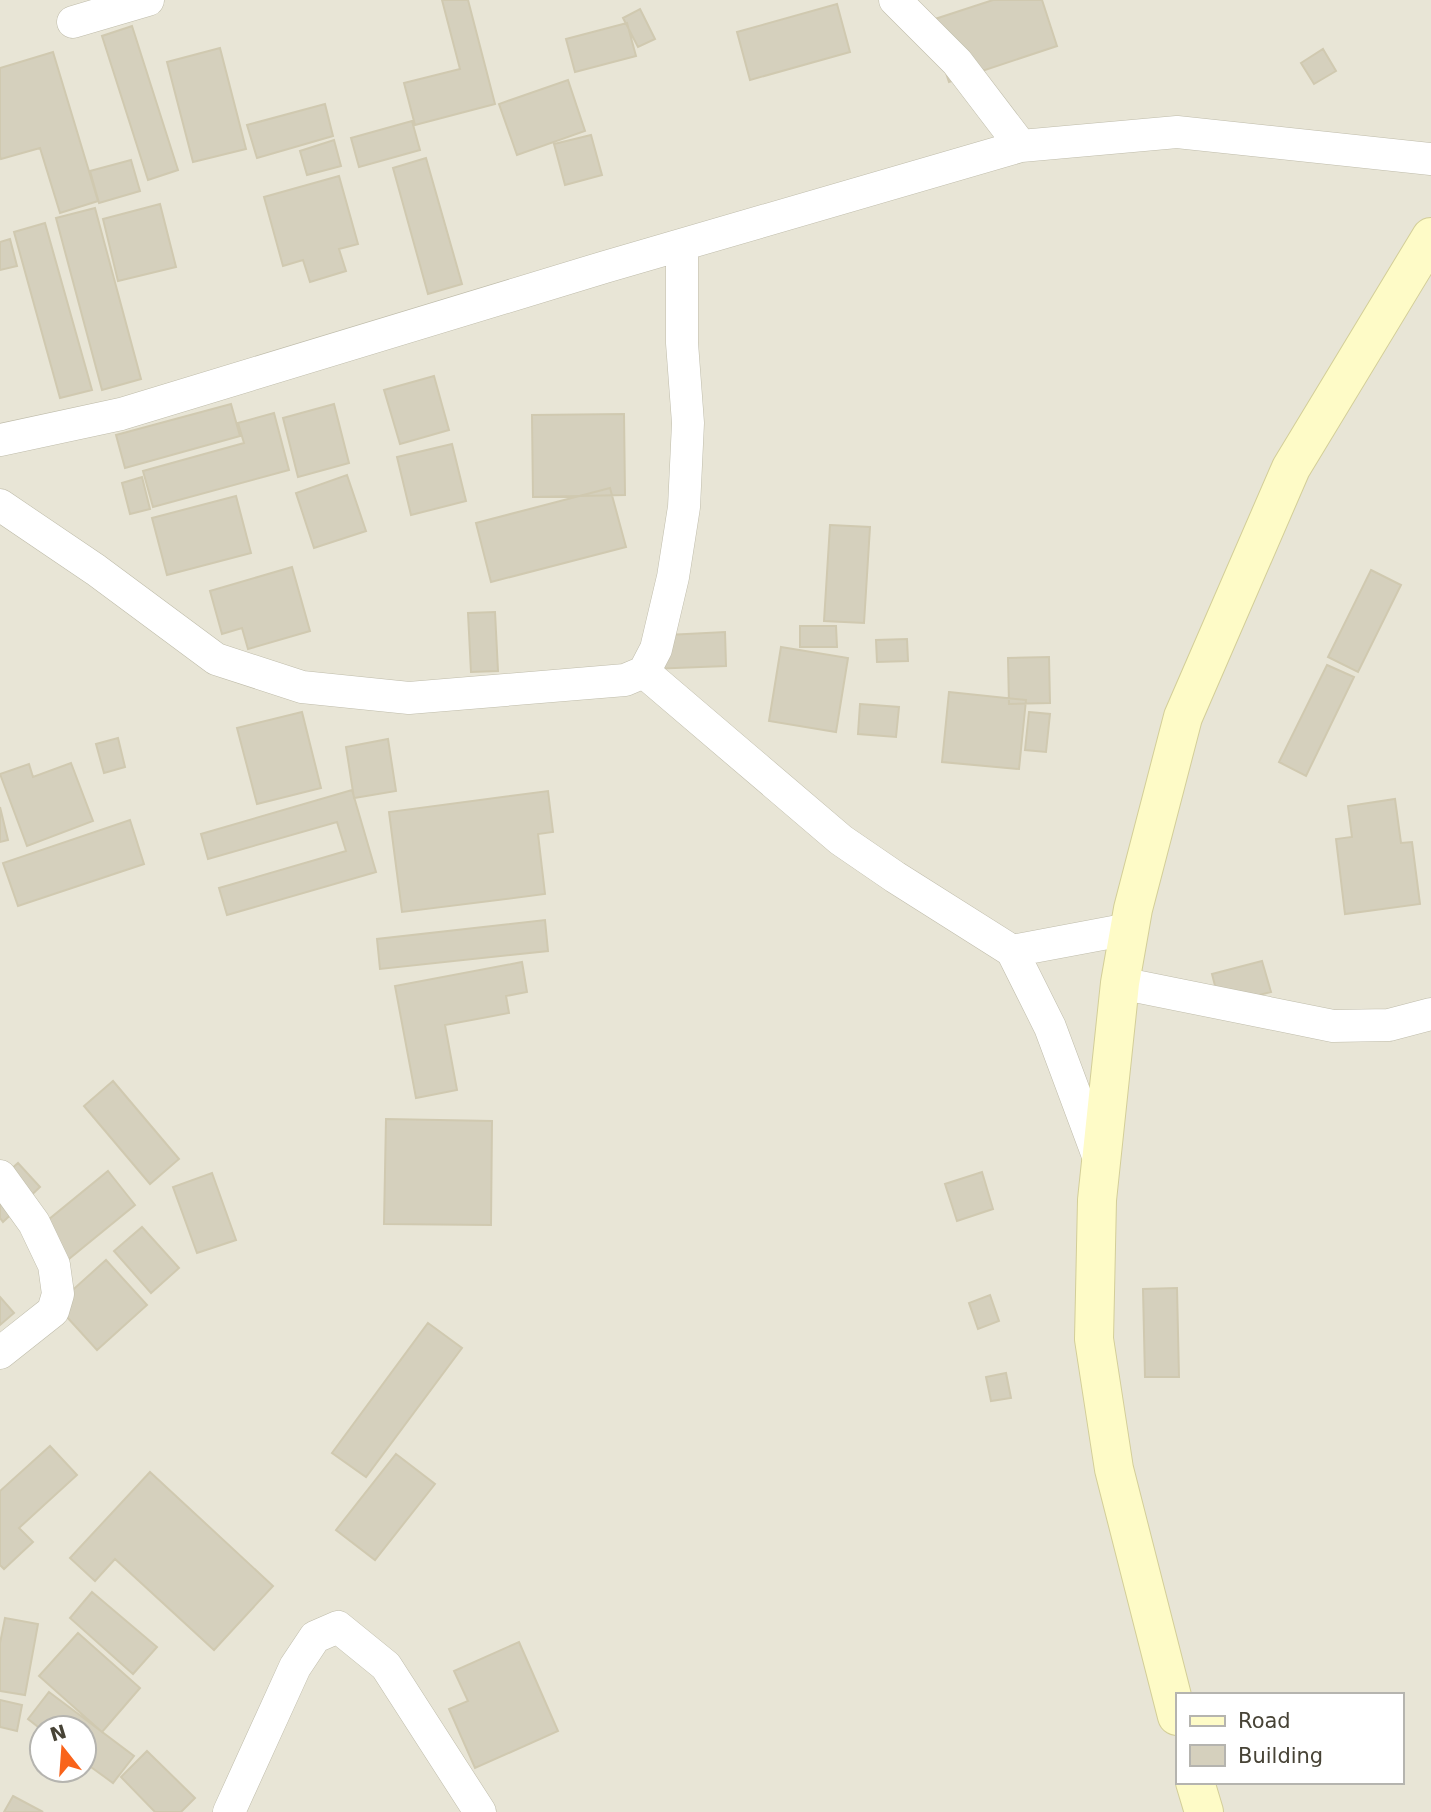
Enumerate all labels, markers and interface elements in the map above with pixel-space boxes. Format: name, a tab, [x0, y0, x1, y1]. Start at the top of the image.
legend	[1176, 1693, 1403, 1784]
text: Road	[1238, 1709, 1291, 1733]
north arrow	[28, 1714, 98, 1784]
text: N	[47, 1720, 69, 1746]
text: Building	[1238, 1744, 1323, 1768]

